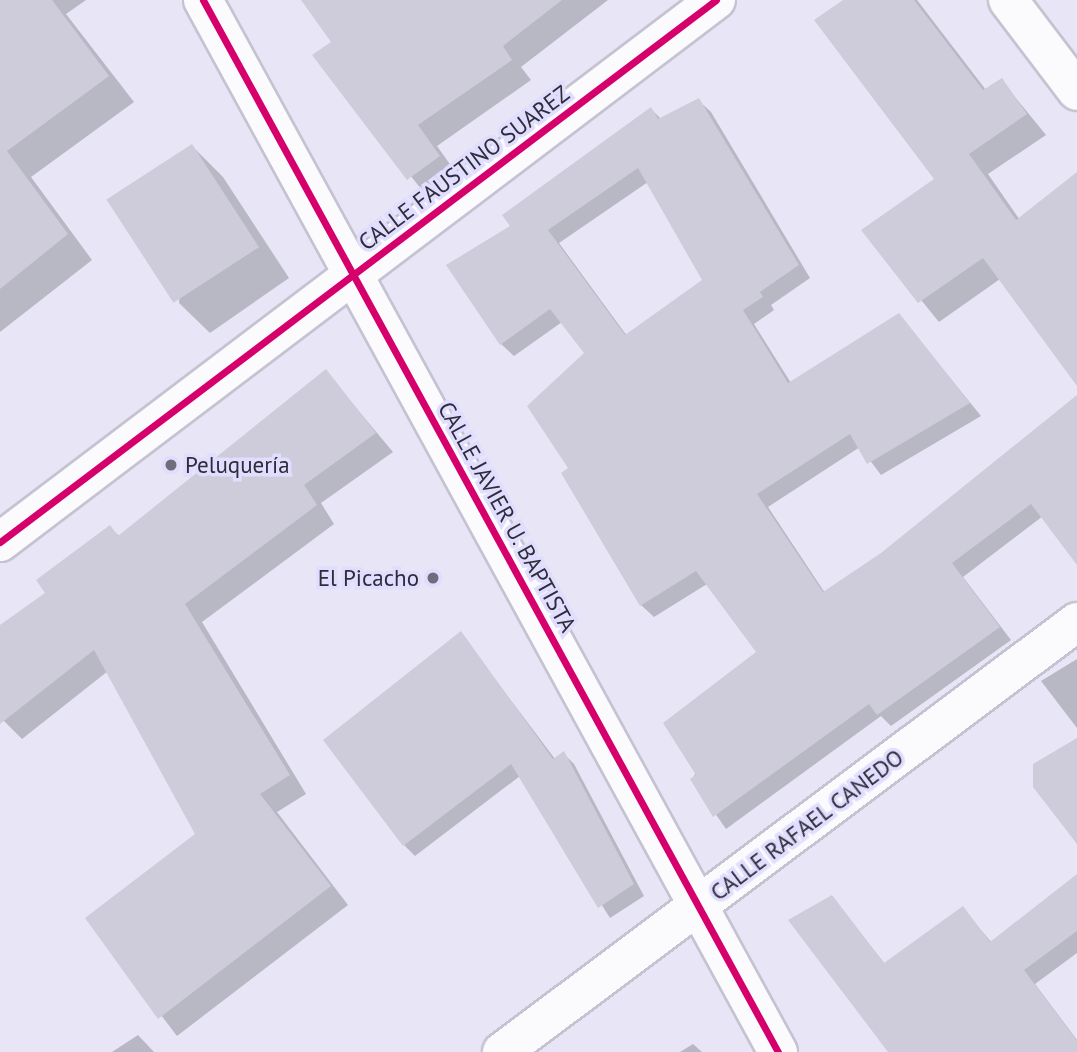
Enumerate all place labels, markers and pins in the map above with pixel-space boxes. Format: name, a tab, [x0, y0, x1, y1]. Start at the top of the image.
place label: Peluquería	[185, 451, 290, 479]
marker: Peluquería	[163, 457, 179, 473]
place label: El Picacho	[318, 564, 419, 592]
marker: El Picacho	[425, 570, 441, 586]

